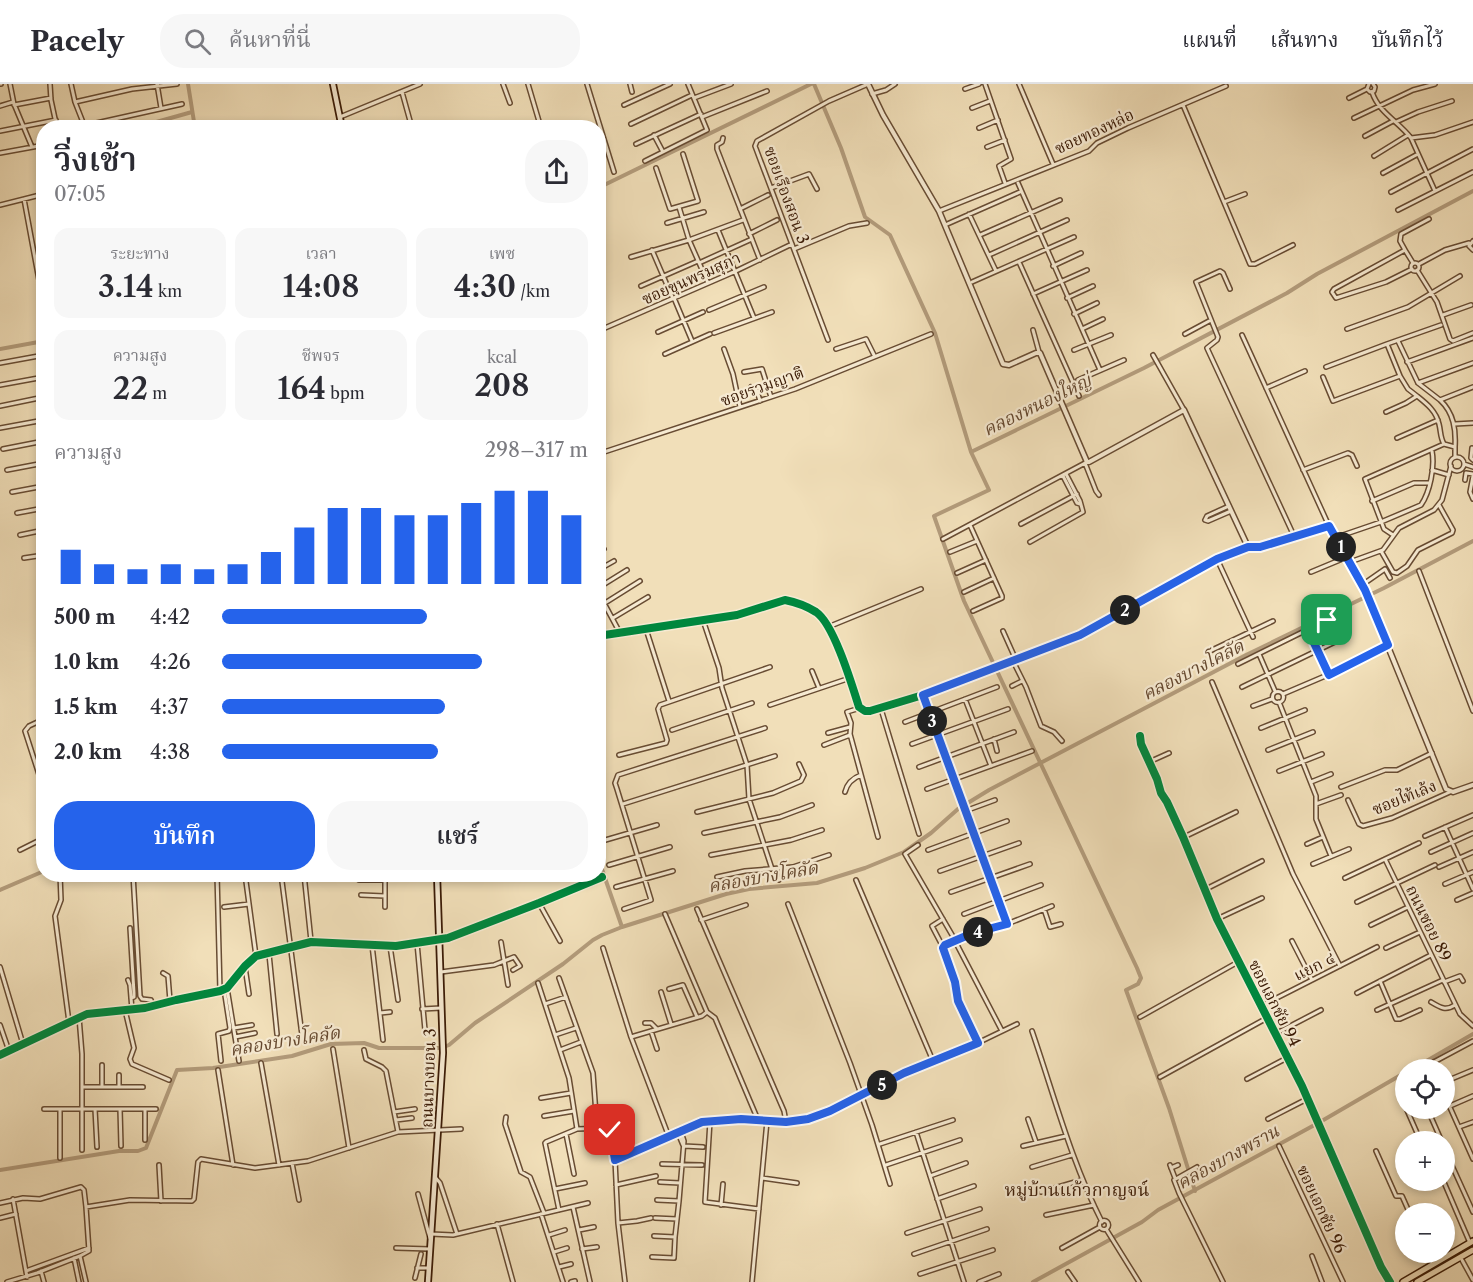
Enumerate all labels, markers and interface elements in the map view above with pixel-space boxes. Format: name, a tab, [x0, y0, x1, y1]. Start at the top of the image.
search box	[160, 14, 580, 68]
text: Pacely	[30, 24, 124, 58]
icon: search	[181, 25, 214, 58]
text: ค้นหาที่นี่	[229, 26, 311, 53]
text: แผนที่	[1182, 27, 1237, 52]
text: เส้นทาง	[1270, 27, 1338, 52]
text: บันทึกไว้	[1371, 27, 1443, 52]
street label: ซอยทองหล่อ	[1051, 104, 1137, 158]
text: วิ่งเช้า	[54, 139, 137, 180]
button: share	[525, 140, 588, 203]
street label: ซอยเรืองสอน 3	[760, 144, 814, 246]
text: 07:05	[54, 182, 106, 206]
text: ระยะทาง	[110, 243, 170, 263]
text: เวลา	[305, 243, 337, 263]
text: เพซ	[489, 243, 515, 263]
street label: ซอยขุนพรมสุภา	[638, 247, 744, 311]
text: 3.14	[98, 268, 154, 305]
text: 14:08	[283, 268, 359, 305]
text: 4:30	[454, 268, 516, 305]
text: km	[154, 281, 182, 301]
text: /km	[516, 281, 550, 301]
text: ความสูง	[113, 345, 167, 365]
text: ชีพจร	[302, 345, 340, 365]
text: kcal	[487, 347, 517, 367]
street label: ซอยรวมญาติ	[718, 362, 806, 410]
water label: คลองหนองใหญ่	[978, 366, 1097, 441]
text: 208	[475, 367, 529, 404]
text: 22	[113, 370, 148, 407]
text: 164	[277, 370, 326, 407]
text: m	[148, 383, 167, 403]
text: bpm	[326, 383, 365, 403]
text: 298–317 m	[485, 438, 588, 462]
text: ความสูง	[54, 440, 122, 464]
pin: 1	[1326, 532, 1356, 562]
text: 1	[1337, 537, 1345, 557]
pin	[1301, 594, 1352, 645]
pin: 2	[1110, 595, 1140, 625]
text: 2	[1120, 600, 1130, 620]
icon: arrive	[1310, 603, 1343, 636]
text: 500 m	[54, 605, 115, 629]
text: 4:42	[150, 605, 190, 629]
water label: คลองบางโคลัด	[1138, 633, 1248, 705]
text: 1.0 km	[54, 650, 119, 674]
text: 4:26	[150, 650, 190, 674]
text: 1.5 km	[54, 695, 118, 719]
text: 4:37	[150, 695, 188, 719]
pin: 3	[917, 706, 947, 736]
text: 3	[927, 711, 937, 731]
text: 2.0 km	[54, 740, 122, 764]
text: 4:38	[150, 740, 190, 764]
street label: ซอยไท้เล้ง	[1369, 775, 1439, 819]
button: บันทึก	[54, 801, 315, 870]
button: แชร์	[327, 801, 588, 870]
water label: คลองบางโคลัด	[706, 854, 820, 897]
street label: ถนนซอย 89	[1402, 881, 1456, 965]
pin: 4	[963, 917, 993, 947]
text: 4	[973, 922, 983, 942]
street label: แยก ๔	[1290, 947, 1338, 985]
street label: ซอยเอกชัย 94	[1245, 956, 1305, 1050]
water label: คลองบางโคลัด	[228, 1019, 342, 1061]
street label: ถนนบางบอน 3	[416, 1028, 440, 1128]
map controls	[1395, 1059, 1455, 1263]
button: locate	[1395, 1059, 1455, 1119]
pin: 5	[867, 1070, 897, 1100]
text: 5	[878, 1075, 886, 1095]
pin	[584, 1104, 635, 1155]
icon: check	[593, 1113, 626, 1146]
water label: คลองบางพราน	[1173, 1120, 1283, 1194]
button: +	[1395, 1131, 1455, 1191]
street label: ซอยเอกชัย 96	[1293, 1162, 1351, 1256]
district label: หมู่บ้านแก้วกาญจน์	[1005, 1179, 1150, 1201]
button: −	[1395, 1203, 1455, 1263]

